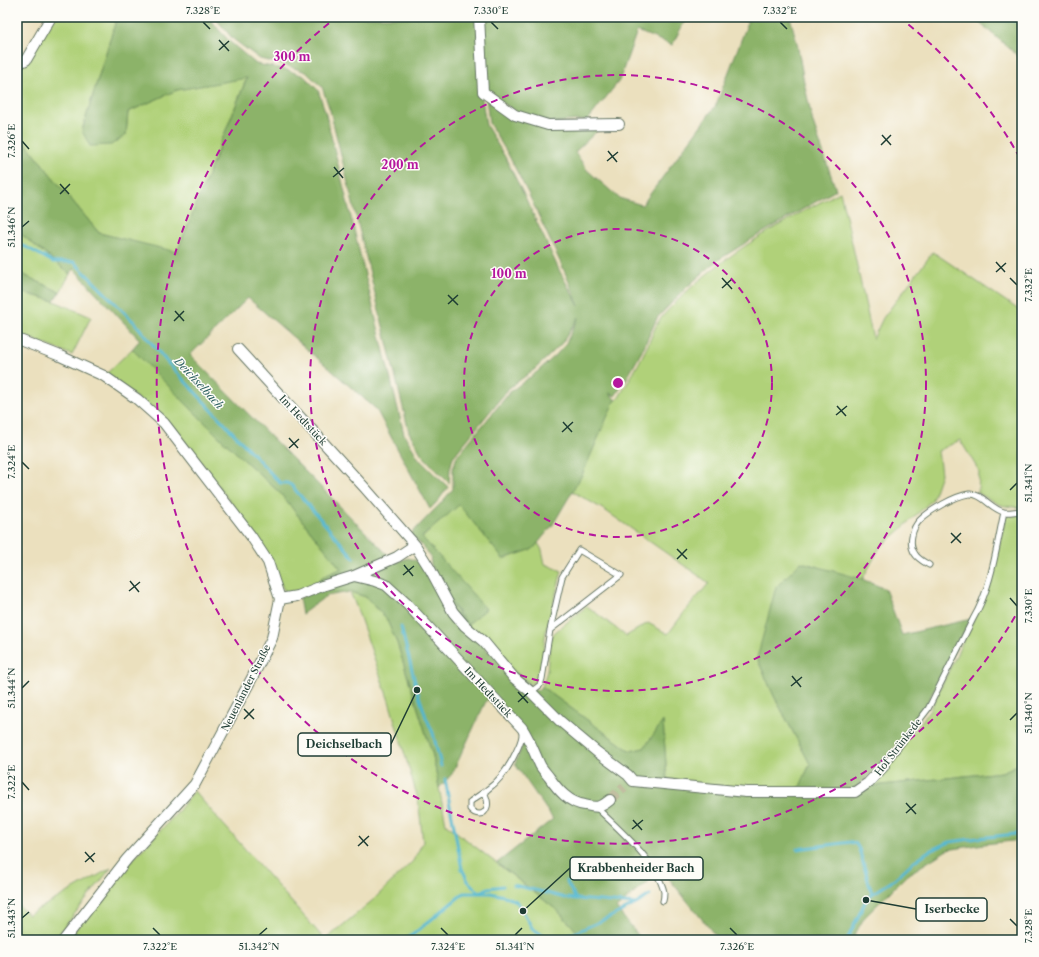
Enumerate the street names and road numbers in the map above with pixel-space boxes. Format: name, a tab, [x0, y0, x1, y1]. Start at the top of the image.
street label: Im Hedtstück	[276, 392, 330, 449]
street label: Neuenlander Straße	[218, 642, 274, 734]
street label: Im Hedtstück	[461, 664, 515, 721]
street label: Hof Strünkede	[872, 715, 925, 778]

